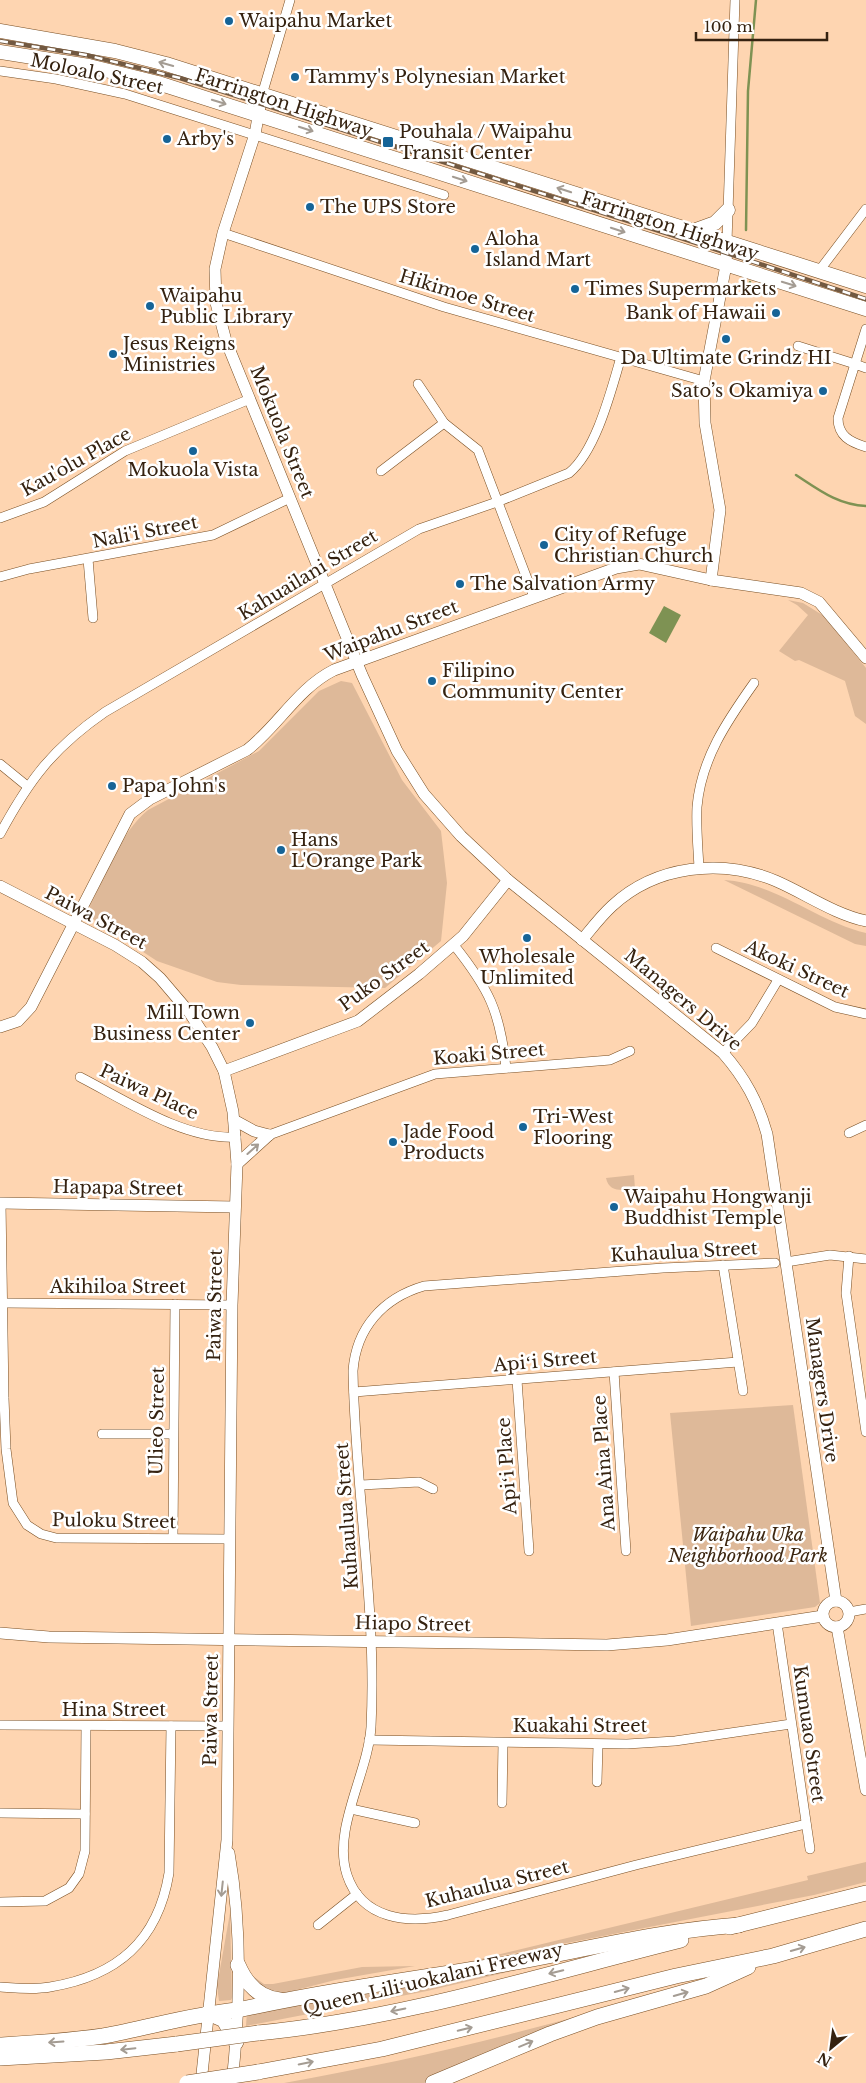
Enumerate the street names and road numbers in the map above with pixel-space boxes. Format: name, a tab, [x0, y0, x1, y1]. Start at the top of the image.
street label: Moloalo Street	[28, 49, 166, 99]
street label: Farrington Highway	[192, 64, 376, 142]
street label: Farrington Highway	[578, 187, 762, 265]
street label: Hikimoe Street	[396, 265, 538, 327]
street label: Mokuola Street	[245, 363, 319, 502]
street label: Kau'olu Place	[17, 423, 135, 501]
street label: Nali'i Street	[90, 511, 200, 553]
street label: Kahuailani Street	[235, 525, 382, 625]
street label: Waipahu Street	[320, 595, 461, 667]
street label: Paiwa Street	[41, 882, 151, 954]
street label: Akoki Street	[740, 935, 853, 1003]
street label: Puko Street	[335, 936, 433, 1016]
street label: Managers Drive	[620, 945, 746, 1055]
street label: Koaki Street	[432, 1038, 546, 1070]
street label: Paiwa Place	[96, 1060, 202, 1124]
street label: Hapapa Street	[53, 1176, 183, 1200]
street label: Kuhaulua Street	[610, 1237, 758, 1267]
street label: Paiwa Street	[203, 1248, 227, 1361]
street label: Akihiloa Street	[49, 1276, 186, 1298]
street label: Managers Drive	[801, 1316, 843, 1464]
street label: Apiʻi Street	[491, 1346, 598, 1377]
street label: Ulieo Street	[145, 1366, 169, 1476]
street label: Ana Aina Place	[588, 1394, 620, 1533]
street label: Apiʻi Place	[493, 1416, 521, 1517]
street label: Kuhaulua Street	[331, 1442, 363, 1590]
street label: Puloku Street	[52, 1509, 177, 1533]
street label: Hiapo Street	[355, 1612, 471, 1636]
street label: Paiwa Street	[199, 1653, 223, 1766]
street label: Kumuao Street	[788, 1664, 830, 1804]
street label: Hina Street	[62, 1699, 166, 1721]
street label: Kuakahi Street	[513, 1715, 648, 1737]
street label: Kuhaulua Street	[423, 1855, 571, 1912]
street label: Queen Liliʻuokalani Freeway	[301, 1938, 565, 2020]

